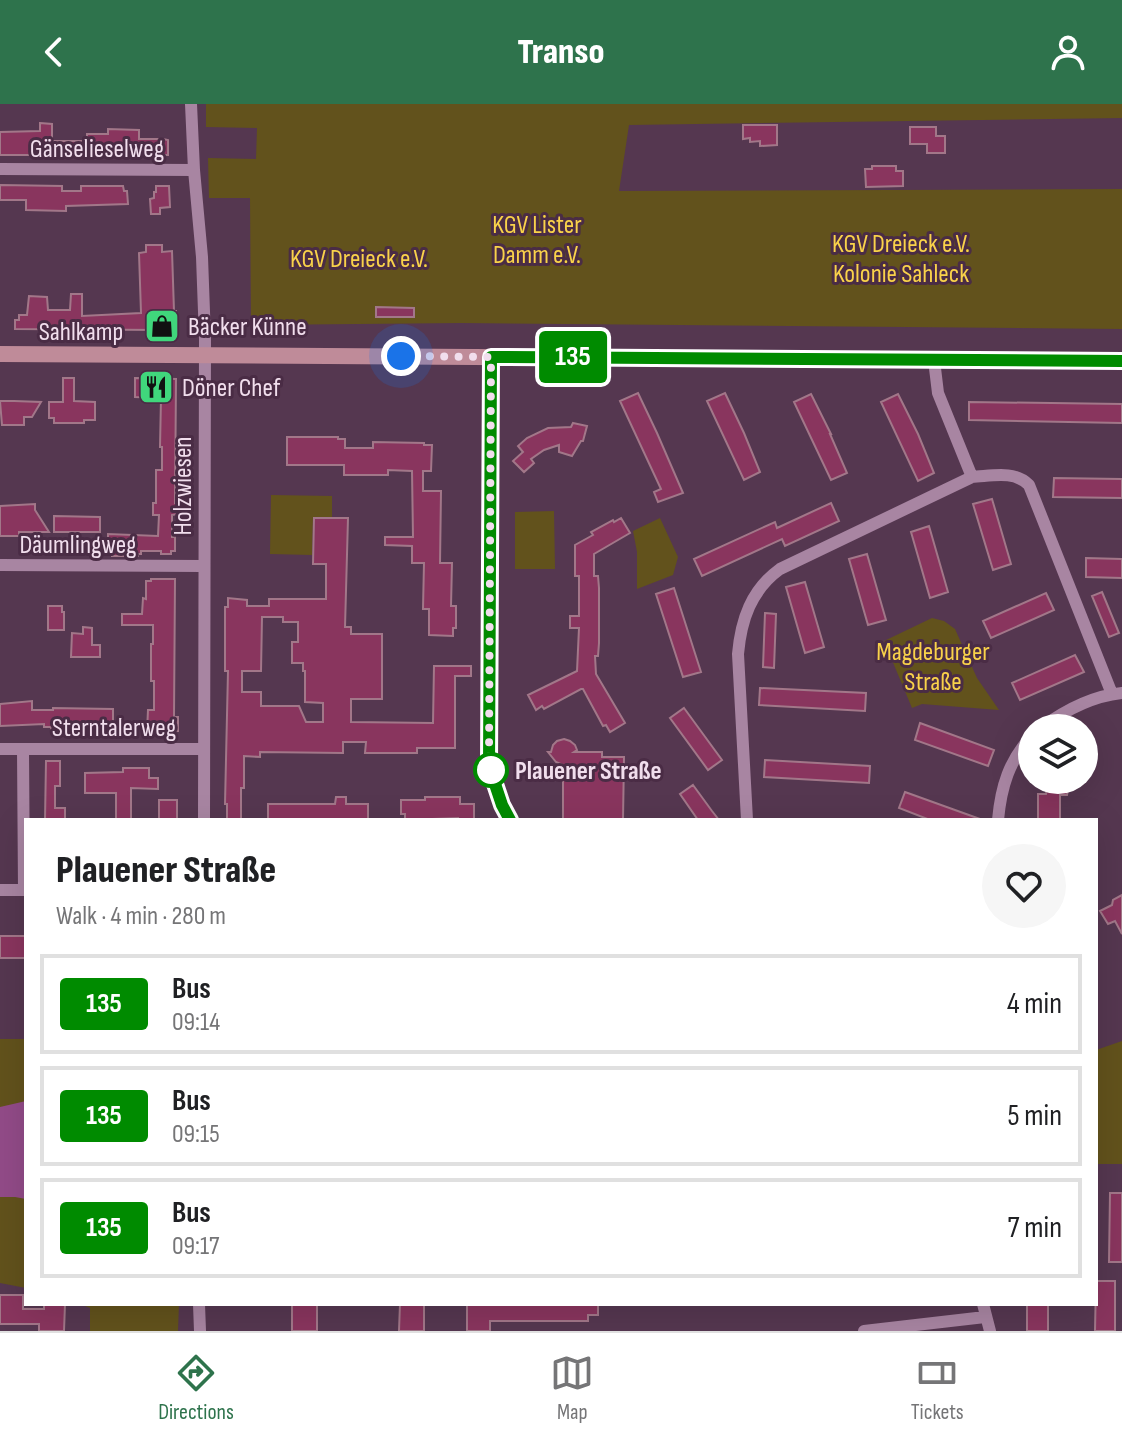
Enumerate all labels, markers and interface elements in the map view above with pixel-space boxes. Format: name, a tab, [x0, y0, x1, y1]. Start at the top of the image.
icon: back	[32, 30, 76, 74]
icon: person	[1046, 30, 1090, 74]
text: Transo	[517, 31, 605, 74]
street label: Gänselieselweg	[30, 134, 164, 165]
park label: KGV Lister Damm e.V.	[492, 210, 582, 271]
park label: KGV Dreieck e.V. Kolonie Sahleck	[832, 229, 970, 290]
park label: KGV Dreieck e.V.	[290, 244, 428, 275]
shop icon: Bäcker Künne	[143, 307, 181, 345]
place label: Bäcker Künne	[188, 312, 307, 343]
street label: Sahlkamp	[39, 317, 123, 348]
line badge: 135	[527, 331, 619, 383]
your location	[381, 336, 421, 376]
text: 135	[555, 340, 591, 373]
restaurant icon: Döner Chef	[137, 368, 175, 406]
place label: Döner Chef	[182, 373, 281, 404]
street label: Holzwiesen	[168, 437, 199, 535]
street label: Däumlingweg	[19, 530, 137, 561]
park label: Magdeburger Straße	[876, 637, 990, 698]
street label: Sterntalerweg	[52, 713, 176, 744]
map controls	[1018, 714, 1098, 794]
button: layers	[1018, 714, 1098, 794]
marker: Plauener Straße	[474, 753, 508, 787]
place label: Plauener Straße	[515, 756, 662, 787]
button: heart	[982, 844, 1066, 928]
text: Plauener Straße	[56, 848, 276, 893]
text: Walk · 4 min · 280 m	[56, 901, 226, 932]
text: Bus	[172, 971, 211, 1007]
text: 4 min	[1007, 986, 1062, 1022]
text: 135	[86, 987, 122, 1020]
text: 09:14	[172, 1007, 220, 1038]
text: Bus	[172, 1083, 211, 1119]
text: 5 min	[1008, 1098, 1062, 1134]
text: 135	[86, 1099, 122, 1132]
text: 09:15	[172, 1119, 220, 1150]
text: Bus	[172, 1195, 211, 1231]
text: 7 min	[1008, 1210, 1062, 1246]
text: 135	[86, 1211, 122, 1244]
text: 09:17	[172, 1231, 219, 1262]
tab: Directions	[158, 1351, 234, 1426]
tab: Map	[550, 1351, 594, 1426]
tab: Tickets	[911, 1351, 964, 1426]

